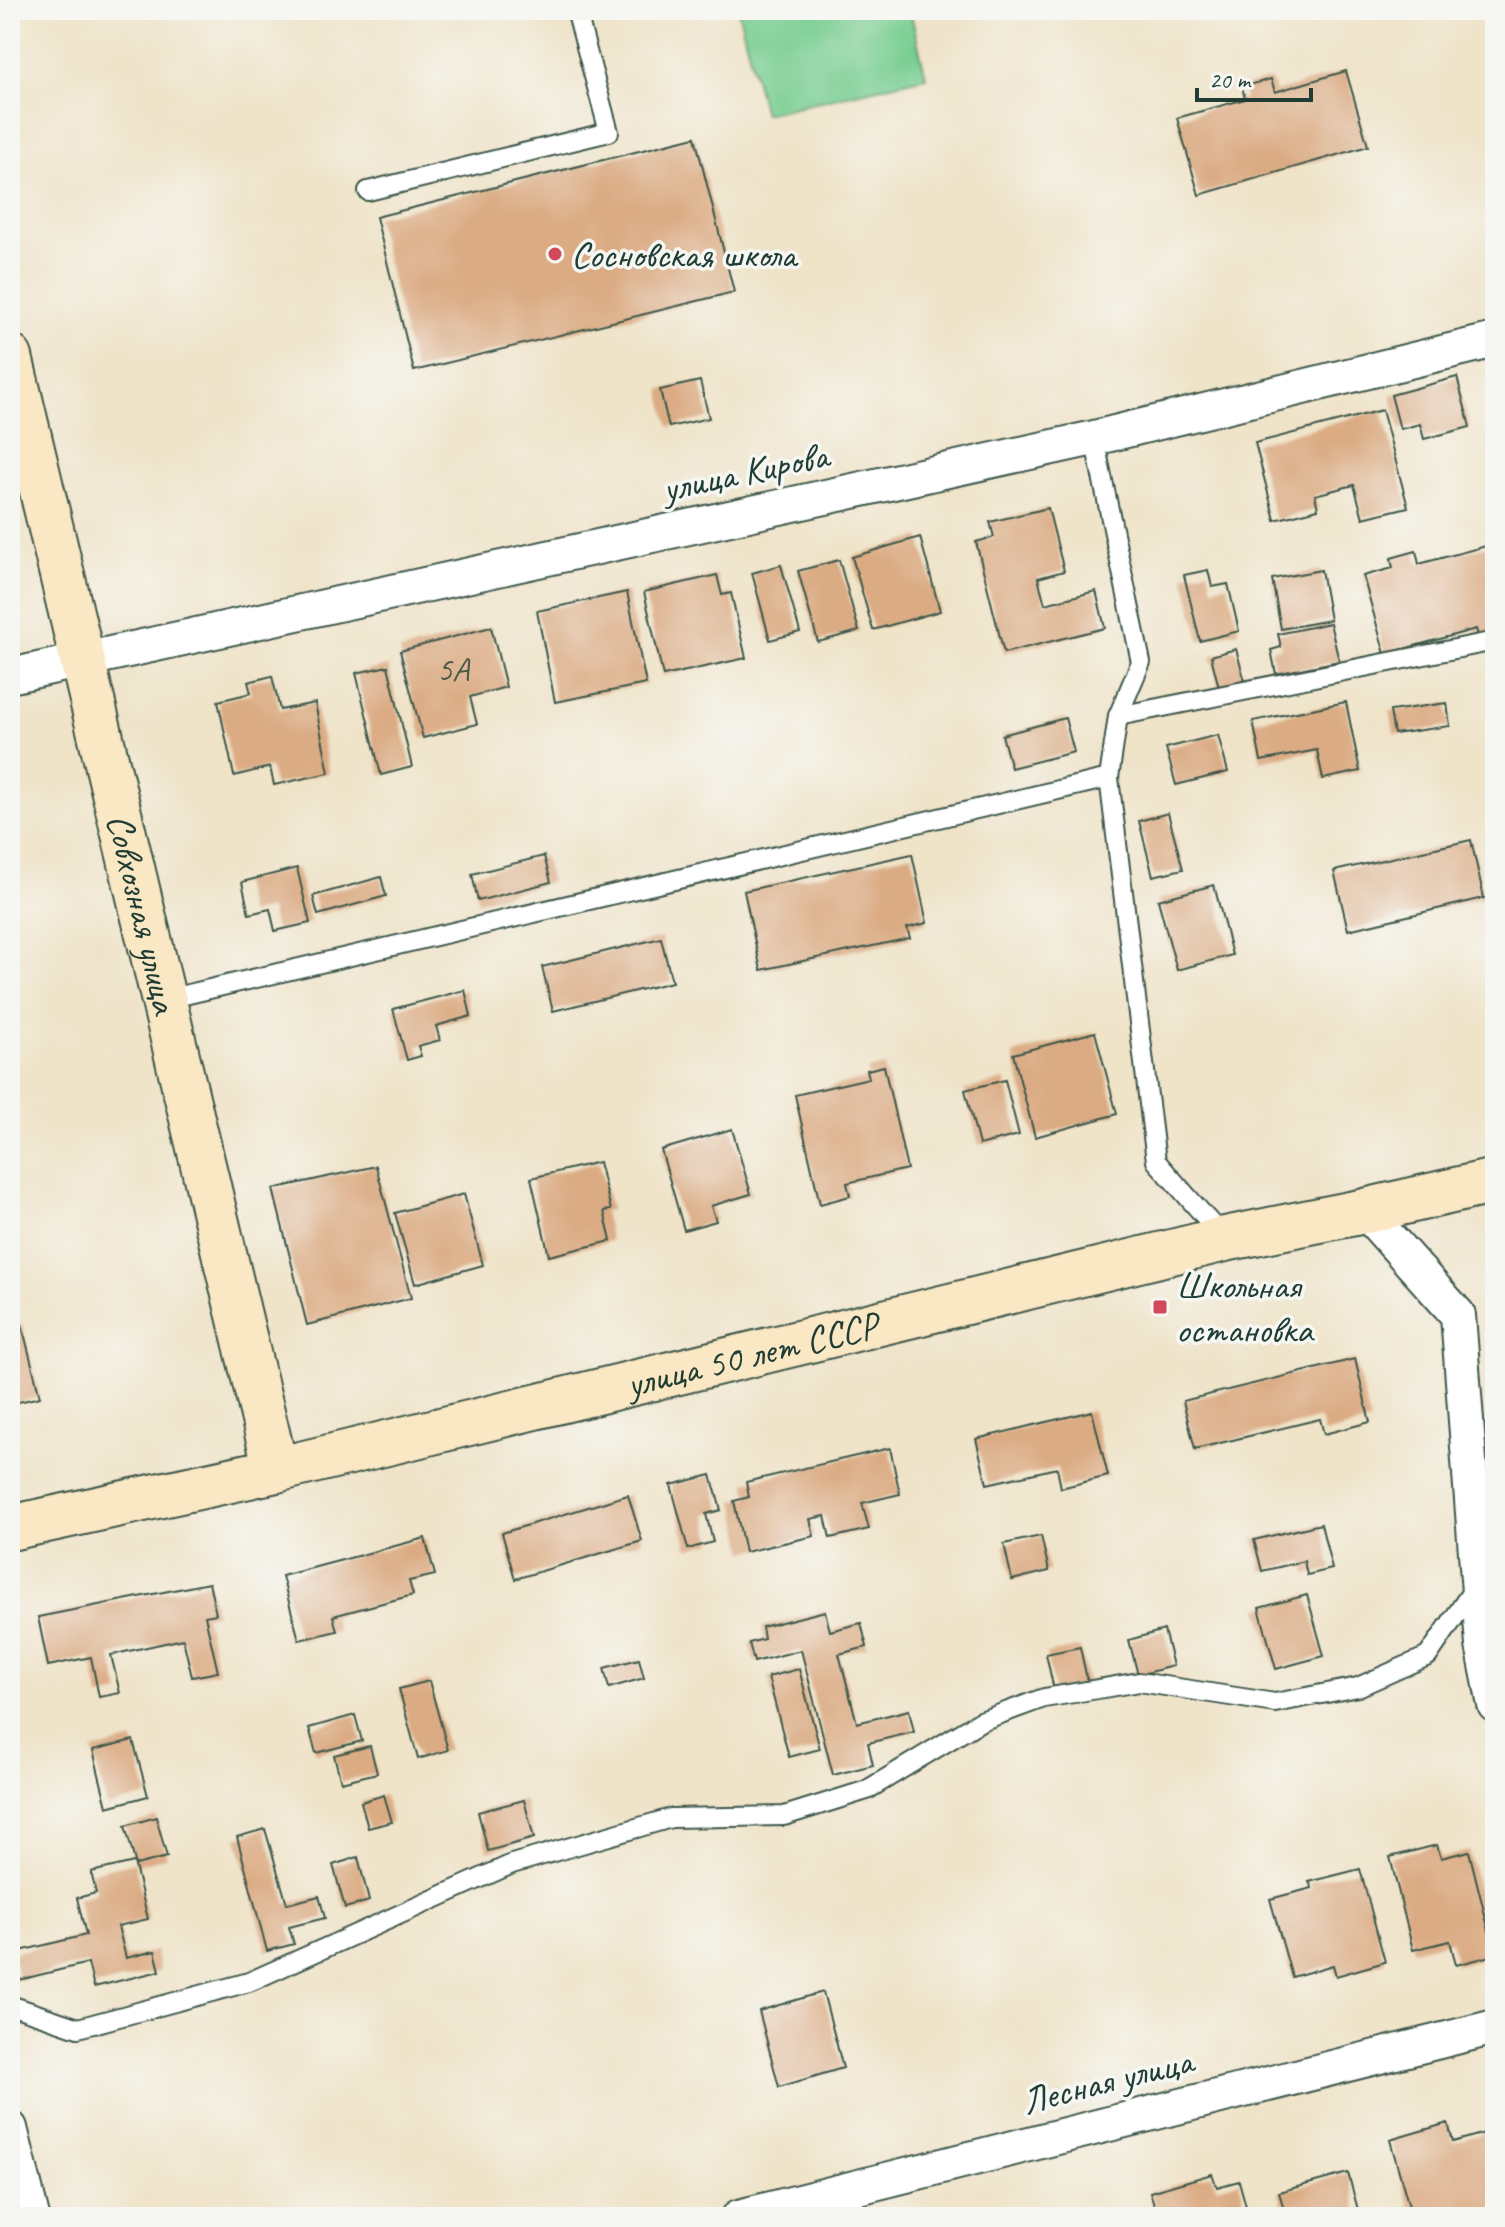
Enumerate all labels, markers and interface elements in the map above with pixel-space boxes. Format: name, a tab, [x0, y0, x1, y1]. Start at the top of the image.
scale bar	[1197, 52, 1311, 102]
text: 20 m	[1209, 65, 1252, 95]
place label: Сосновская школа	[571, 231, 799, 278]
marker: Сосновская школа	[546, 245, 564, 263]
street label: улица Кирова	[656, 431, 835, 513]
house number: 5А	[437, 648, 471, 691]
street label: Совхозная улица	[96, 809, 190, 1020]
place label: Школьная остановка	[1176, 1262, 1315, 1353]
marker: Школьная остановка	[1151, 1298, 1169, 1316]
street label: улица 50 лет СССР	[620, 1300, 887, 1408]
street label: Лесная улица	[1017, 2036, 1200, 2125]

